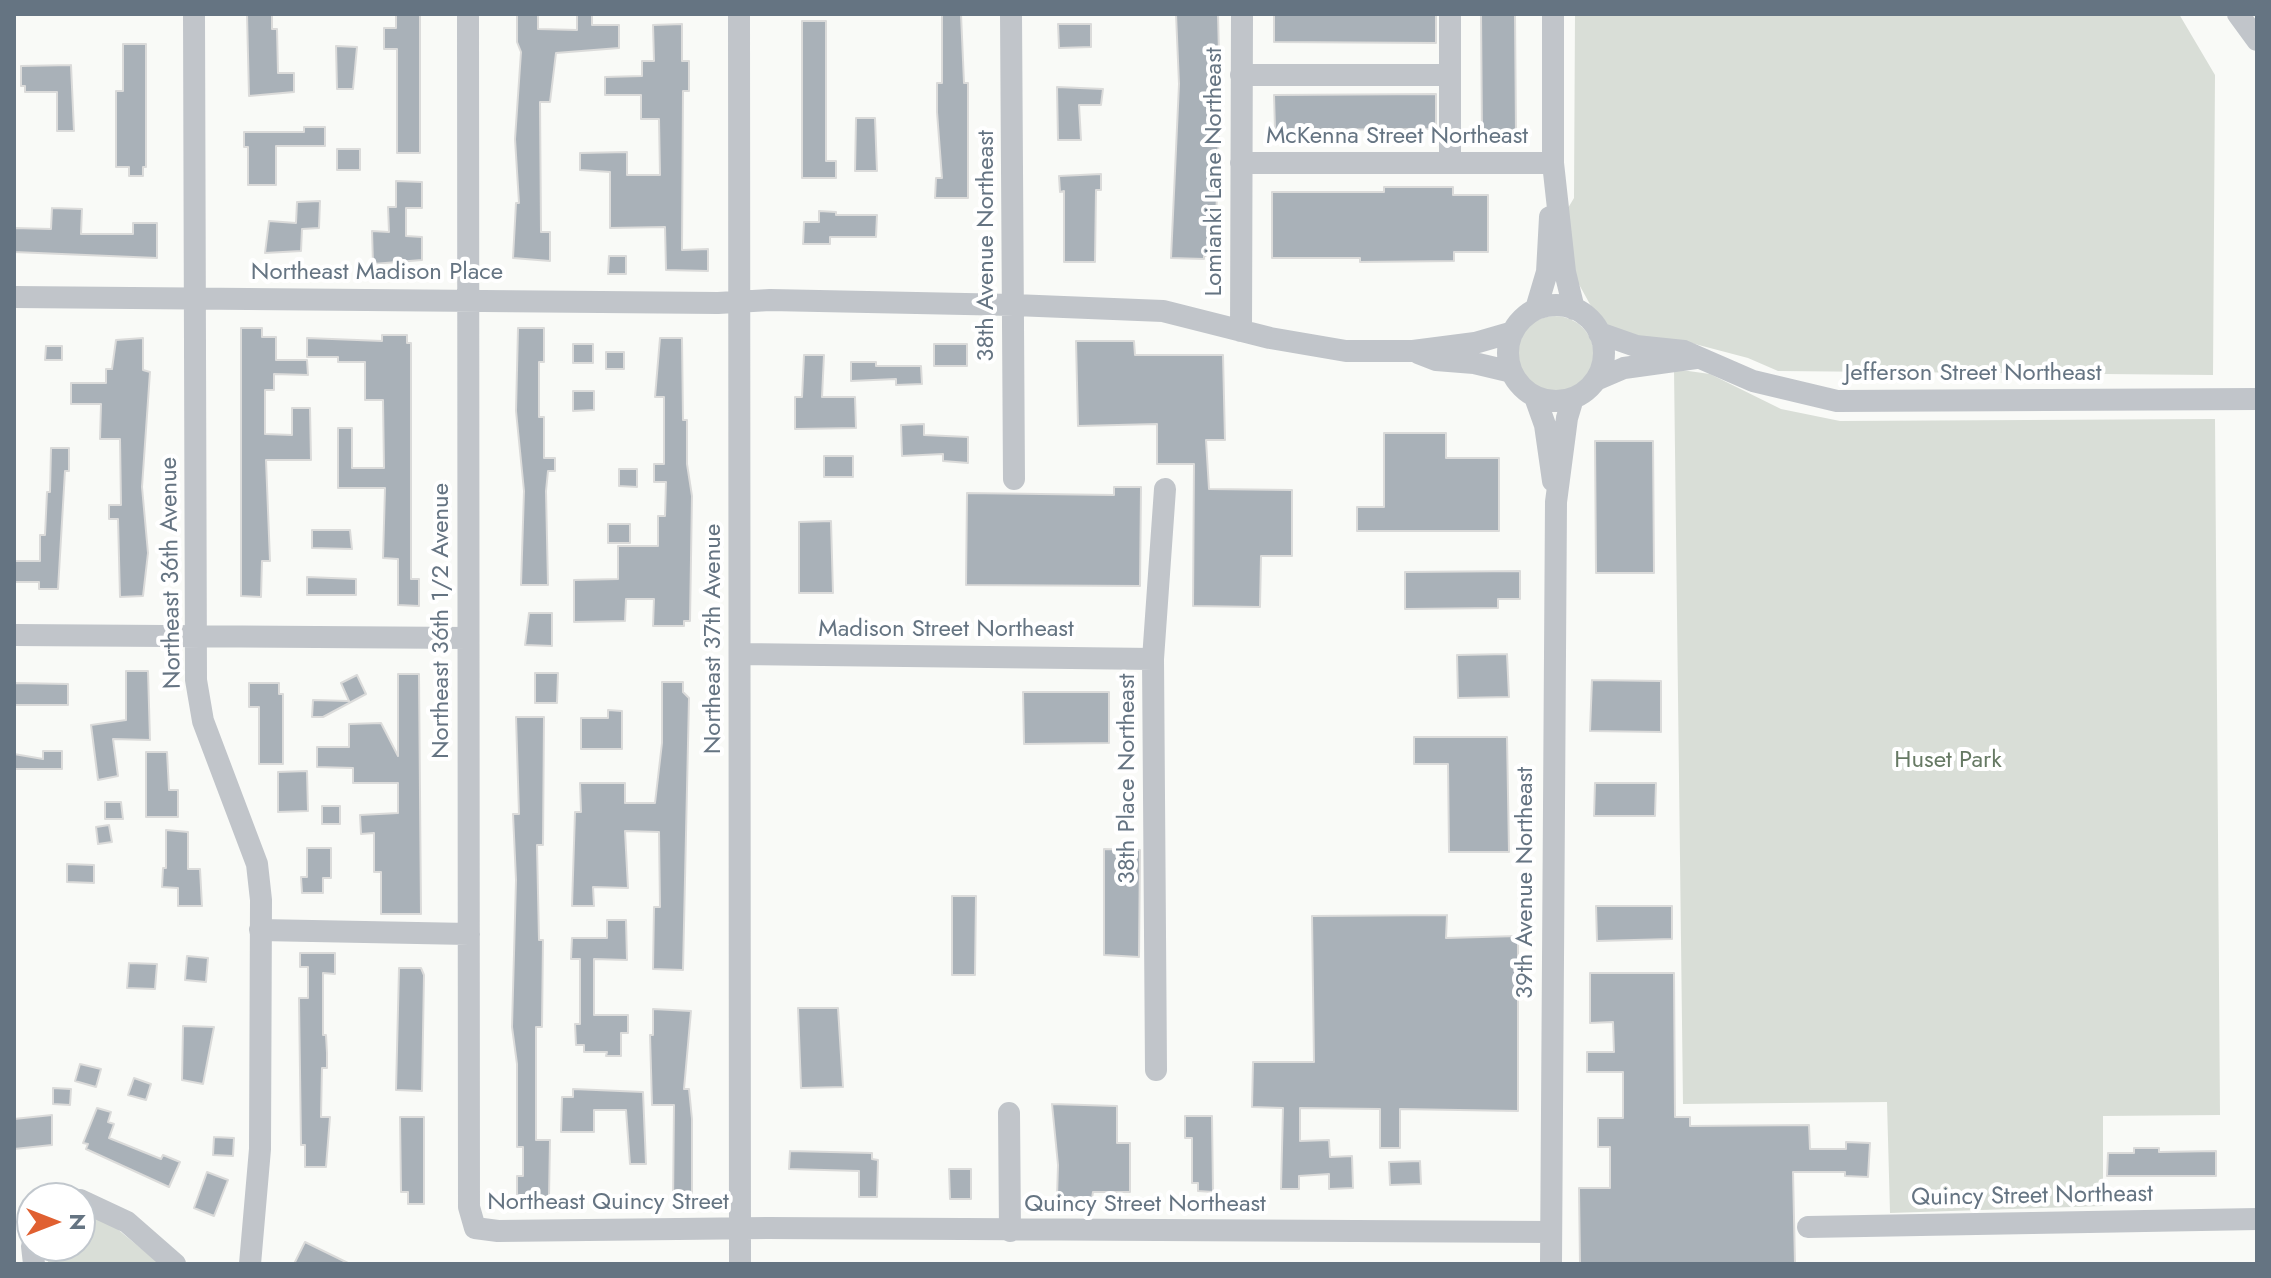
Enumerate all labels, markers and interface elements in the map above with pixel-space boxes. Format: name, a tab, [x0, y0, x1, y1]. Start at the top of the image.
street label: Lomianki Lane Northeast	[1201, 47, 1229, 297]
street label: McKenna Street Northeast	[1266, 123, 1528, 151]
street label: 38th Avenue Northeast	[973, 130, 1001, 362]
street label: Northeast Madison Place	[251, 259, 503, 287]
street label: Jefferson Street Northeast	[1844, 360, 2102, 388]
street label: Northeast 36th Avenue	[156, 457, 188, 689]
street label: Northeast 36th 1/2 Avenue	[428, 483, 456, 759]
street label: Northeast 37th Avenue	[700, 524, 728, 754]
street label: Madison Street Northeast	[818, 616, 1074, 644]
street label: 38th Place Northeast	[1114, 674, 1142, 884]
park label: Huset Park	[1894, 747, 2002, 775]
street label: 39th Avenue Northeast	[1512, 767, 1540, 999]
street label: Quincy Street Northeast	[1911, 1180, 2153, 1214]
north arrow	[16, 1182, 96, 1262]
street label: Northeast Quincy Street	[487, 1189, 729, 1217]
street label: Quincy Street Northeast	[1024, 1191, 1266, 1219]
text: N	[62, 1213, 94, 1231]

